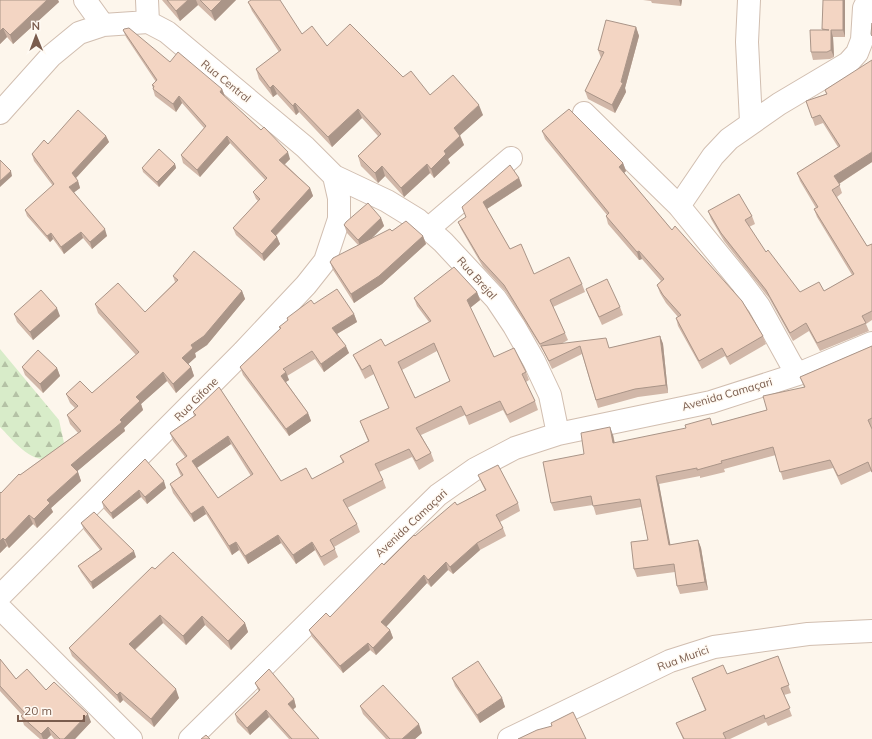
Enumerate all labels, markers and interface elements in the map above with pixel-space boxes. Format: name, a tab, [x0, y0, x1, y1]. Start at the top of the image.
north arrow	[16, 16, 56, 56]
text: N	[32, 19, 40, 33]
street label: Rua Central	[198, 57, 254, 105]
street label: Rua Brejal	[454, 254, 500, 302]
street label: Rua Gifone	[171, 374, 221, 424]
street label: Avenida Camaçari	[680, 374, 774, 414]
street label: Avenida Camaçari	[372, 486, 450, 560]
street label: Rua Murici	[655, 642, 711, 674]
scale bar	[18, 697, 84, 723]
text: 20 m	[24, 703, 52, 718]

